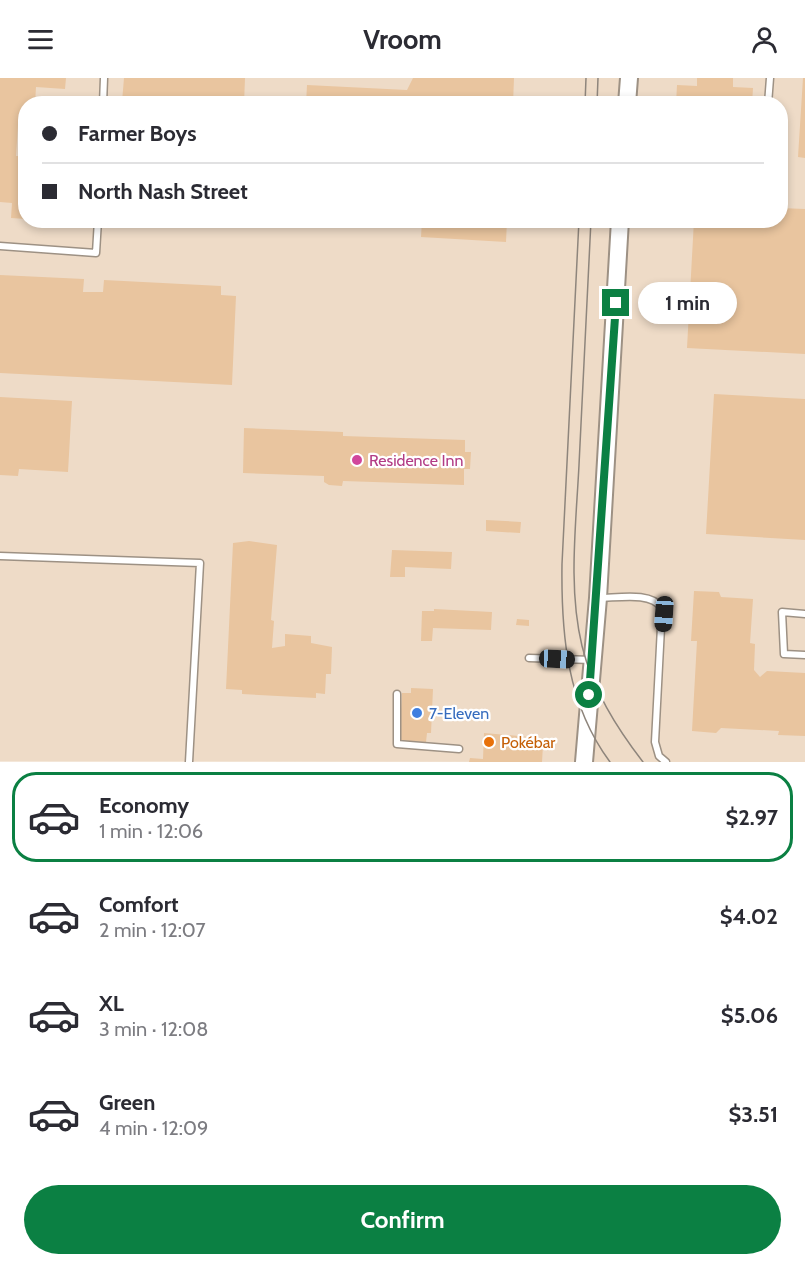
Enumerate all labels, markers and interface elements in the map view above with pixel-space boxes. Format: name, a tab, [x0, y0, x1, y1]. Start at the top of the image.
icon: menu	[24, 23, 57, 56]
text: Vroom	[363, 23, 442, 56]
icon: person	[748, 23, 781, 56]
text: Farmer Boys	[78, 120, 197, 147]
text: North Nash Street	[78, 178, 248, 205]
callout: 1 min	[637, 282, 736, 324]
route end	[602, 289, 629, 316]
text: 1 min	[665, 291, 710, 315]
place label: Residence Inn	[369, 451, 463, 470]
marker: Residence Inn	[350, 453, 364, 467]
car	[654, 595, 674, 633]
car	[539, 649, 575, 669]
route start	[575, 681, 602, 708]
place label: 7-Eleven	[429, 704, 489, 723]
marker: 7-Eleven	[410, 706, 424, 720]
place label: Pokébar	[501, 733, 556, 752]
marker: Pokébar	[482, 735, 496, 749]
icon: car	[27, 790, 81, 844]
text: Economy	[99, 792, 189, 819]
text: $2.97	[725, 804, 778, 831]
text: 1 min · 12:06	[99, 819, 203, 843]
icon: car	[27, 889, 81, 943]
text: Comfort	[99, 891, 178, 918]
text: $4.02	[720, 903, 778, 930]
text: 2 min · 12:07	[99, 918, 206, 942]
icon: car	[27, 988, 81, 1042]
text: XL	[99, 990, 124, 1017]
text: $5.06	[721, 1002, 778, 1029]
text: 3 min · 12:08	[99, 1017, 208, 1041]
icon: car	[27, 1087, 81, 1141]
text: Green	[99, 1089, 155, 1116]
text: $3.51	[729, 1101, 778, 1128]
text: 4 min · 12:09	[99, 1116, 208, 1140]
button: Confirm	[24, 1185, 781, 1254]

